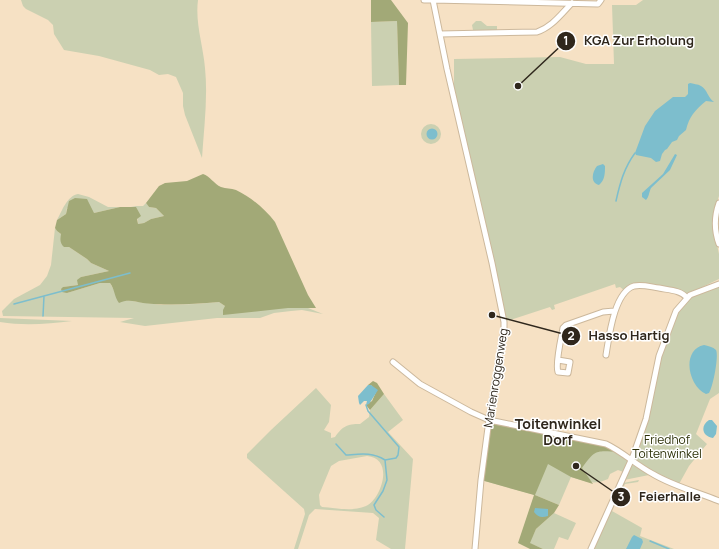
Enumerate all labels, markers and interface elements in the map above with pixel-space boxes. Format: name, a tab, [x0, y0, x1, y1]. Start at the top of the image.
callout: KGA Zur Erholung	[556, 28, 702, 53]
text: KGA Zur Erholung	[584, 31, 694, 49]
text: 1	[563, 32, 569, 49]
callout: Hasso Hartig	[561, 323, 677, 348]
text: Hasso Hartig	[589, 326, 669, 344]
street label: Marienroggenweg	[479, 327, 512, 429]
text: 2	[567, 327, 575, 344]
district label: Toitenwinkel Dorf	[515, 414, 601, 449]
park label: Friedhof Toitenwinkel	[632, 431, 702, 462]
callout: Feierhalle	[611, 484, 708, 509]
text: Feierhalle	[639, 487, 701, 505]
text: 3	[618, 488, 625, 505]

